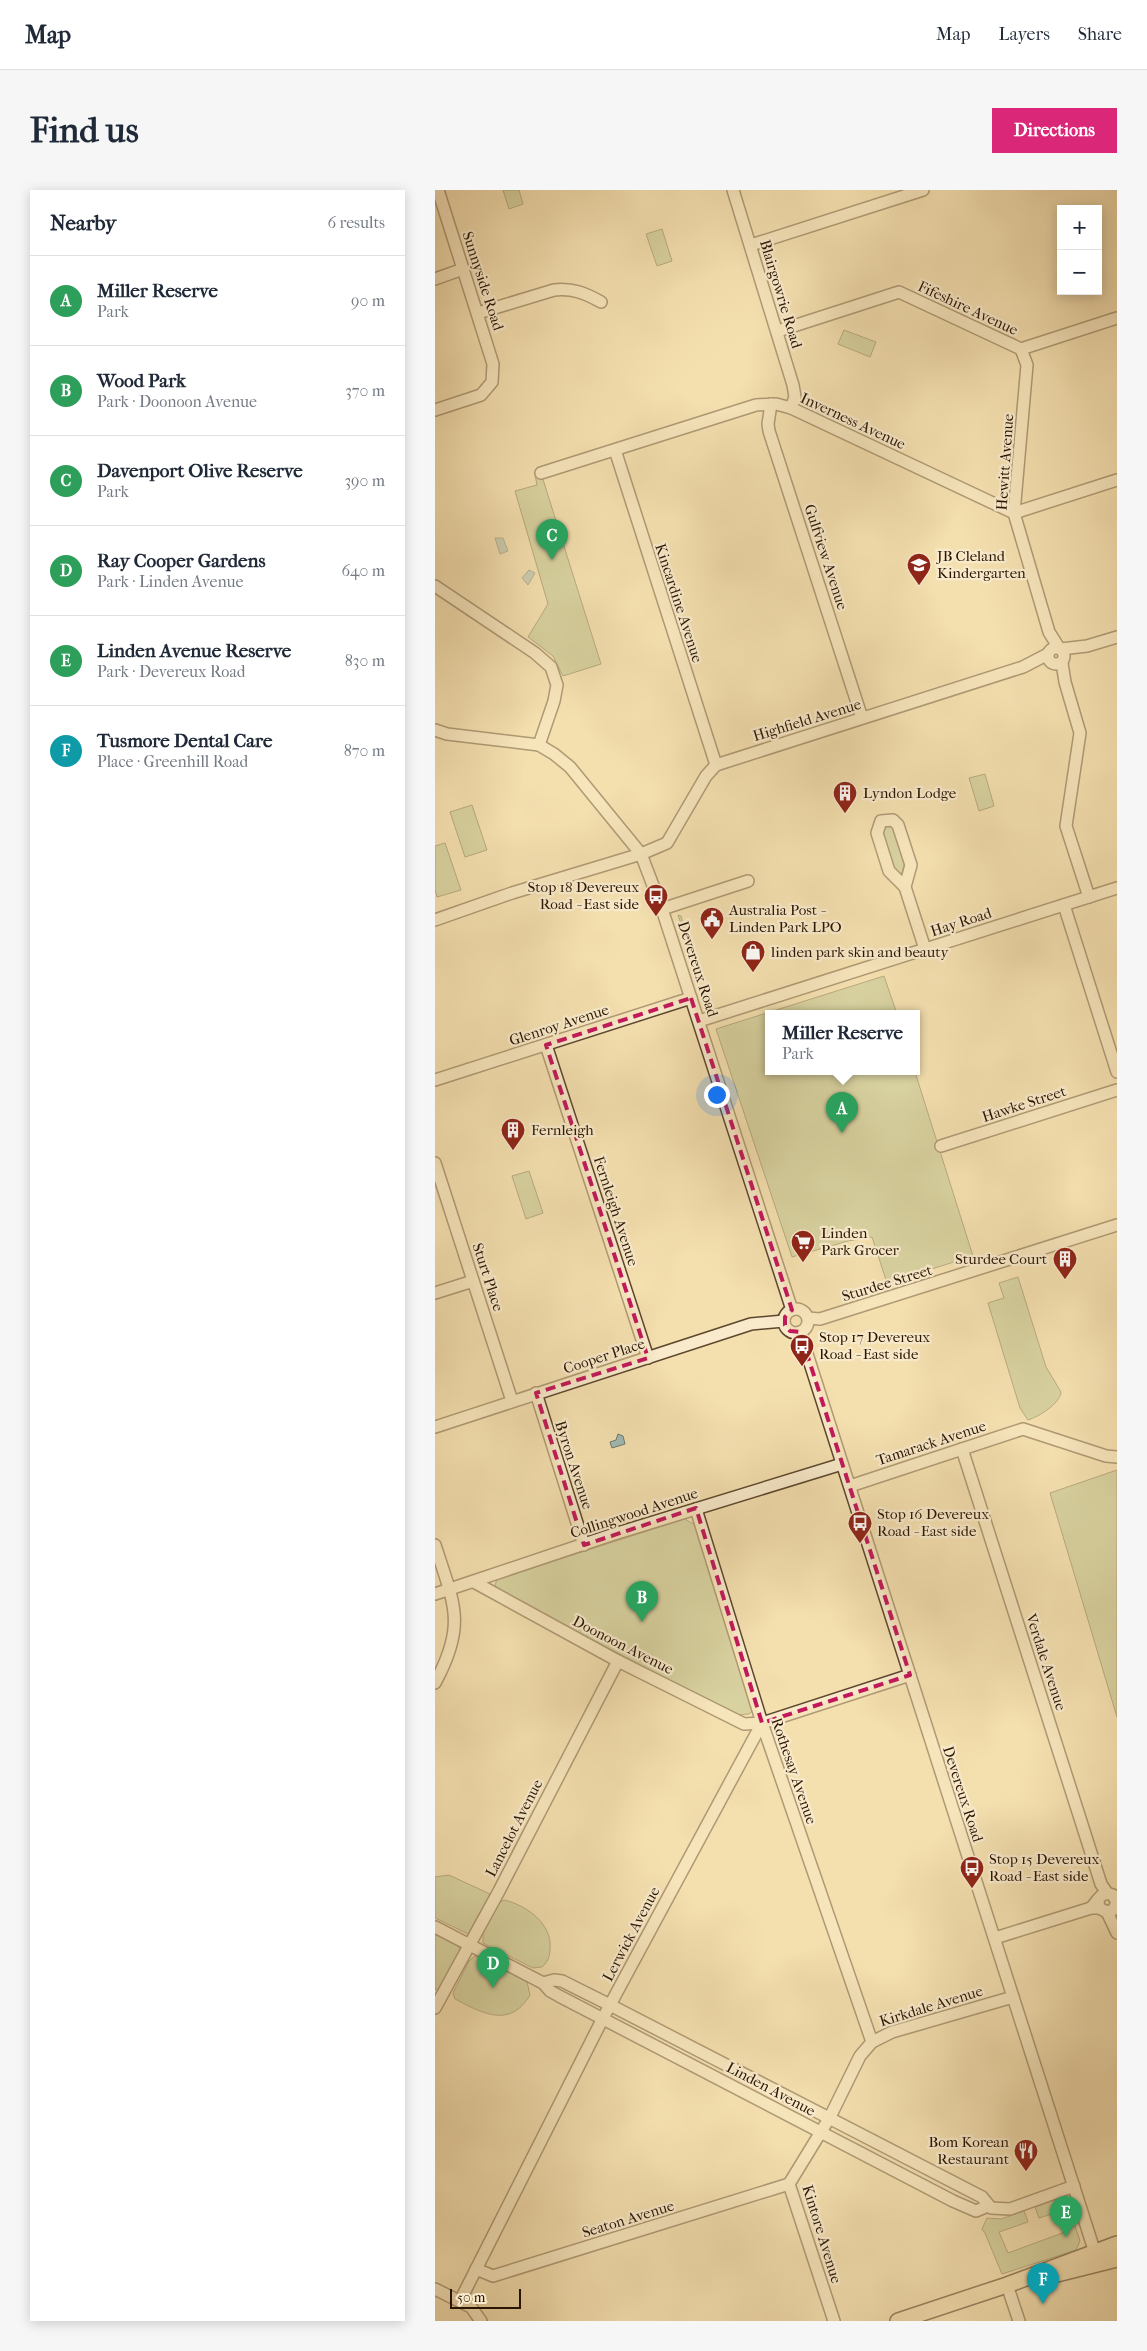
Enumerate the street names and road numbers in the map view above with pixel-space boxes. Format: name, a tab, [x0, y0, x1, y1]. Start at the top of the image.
street label: Sunnyside Road	[459, 229, 508, 334]
street label: Blairgowrie Road	[756, 237, 806, 351]
street label: Fifeshire Avenue	[915, 277, 1021, 339]
street label: Inverness Avenue	[798, 389, 909, 454]
street label: Hewitt Avenue	[993, 412, 1017, 511]
street label: Gulfview Avenue	[800, 502, 852, 613]
street label: Kincardine Avenue	[651, 541, 707, 665]
street label: Highfield Avenue	[751, 695, 864, 745]
street label: Hay Road	[928, 903, 995, 940]
street label: Devereux Road	[674, 919, 722, 1020]
street label: Glenroy Avenue	[507, 1000, 612, 1050]
street label: Hawke Street	[980, 1082, 1069, 1126]
street label: Fernleigh Avenue	[590, 1154, 642, 1269]
street label: Sturt Place	[469, 1241, 508, 1314]
street label: Sturdee Street	[840, 1261, 935, 1305]
street label: Cooper Place	[561, 1334, 648, 1378]
street label: Tamarack Avenue	[874, 1417, 989, 1469]
street label: Byron Avenue	[551, 1419, 597, 1512]
street label: Collingwood Avenue	[568, 1484, 701, 1542]
street label: Verdale Avenue	[1022, 1610, 1070, 1713]
street label: Doonoon Avenue	[570, 1612, 677, 1678]
street label: Rothesay Avenue	[767, 1715, 821, 1827]
street label: Devereux Road	[939, 1744, 987, 1845]
street label: Lancelot Avenue	[482, 1776, 547, 1880]
street label: Lerwick Avenue	[599, 1883, 664, 1984]
street label: Kirkdale Avenue	[877, 1982, 985, 2030]
street label: Linden Avenue	[723, 2058, 819, 2120]
street label: Kintore Avenue	[798, 2183, 846, 2286]
street label: Seaton Avenue	[580, 2196, 677, 2242]

